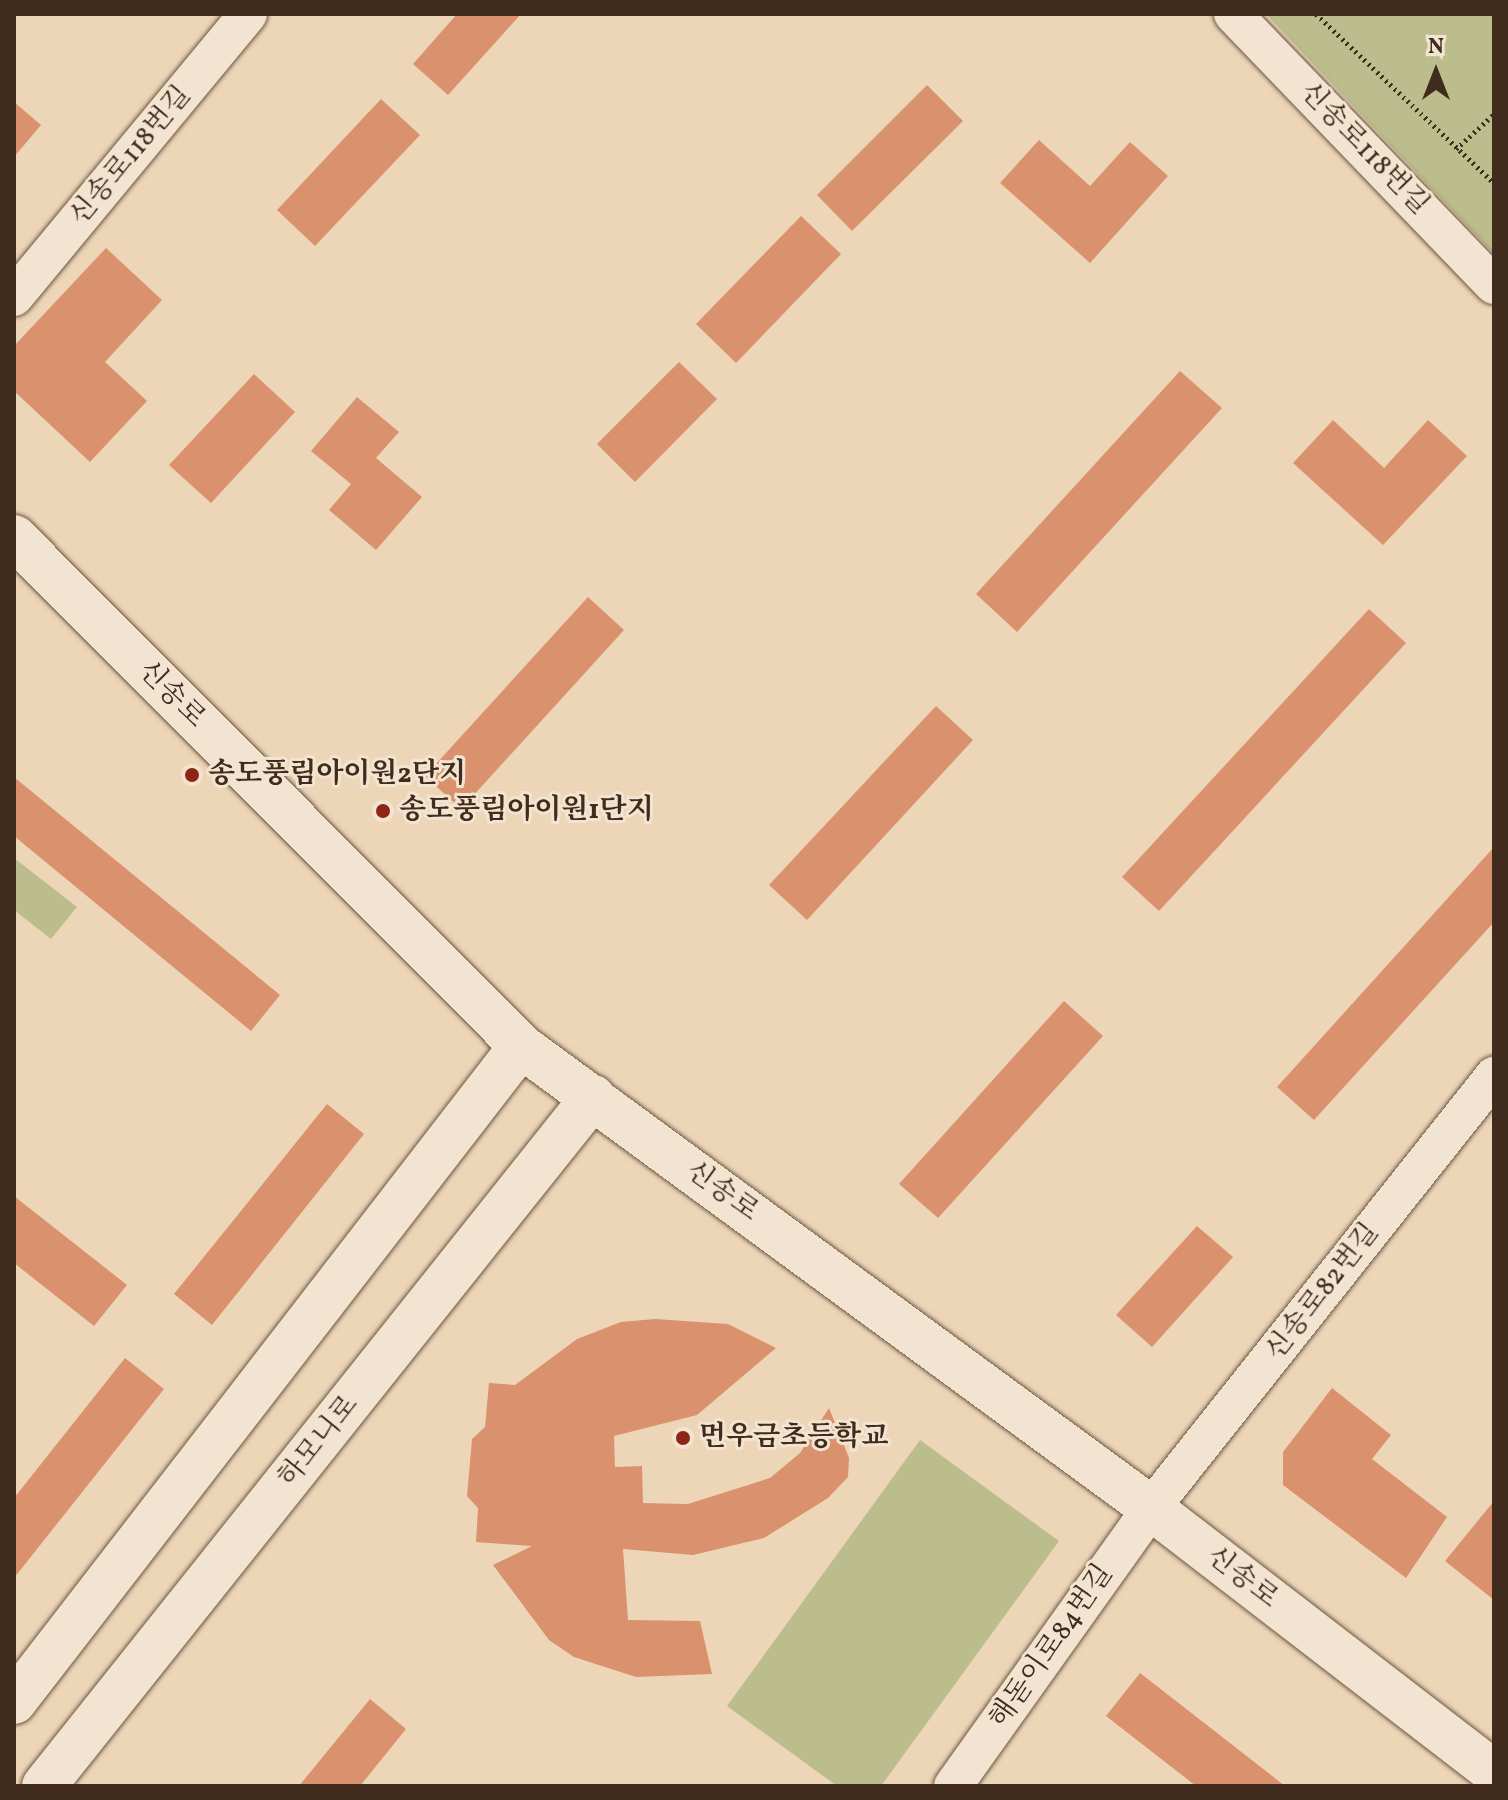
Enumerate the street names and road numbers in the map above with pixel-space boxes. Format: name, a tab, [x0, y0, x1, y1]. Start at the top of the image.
street label: 신송로118번길	[1292, 76, 1436, 222]
street label: 신송로118번길	[63, 80, 199, 232]
street label: 신송로	[130, 654, 212, 736]
street label: 신송로	[679, 1155, 765, 1229]
street label: 신송로82번길	[1259, 1217, 1387, 1367]
street label: 하모니로	[272, 1389, 366, 1495]
street label: 신송로	[1200, 1540, 1284, 1616]
street label: 해돋이로84번길	[983, 1559, 1121, 1735]

